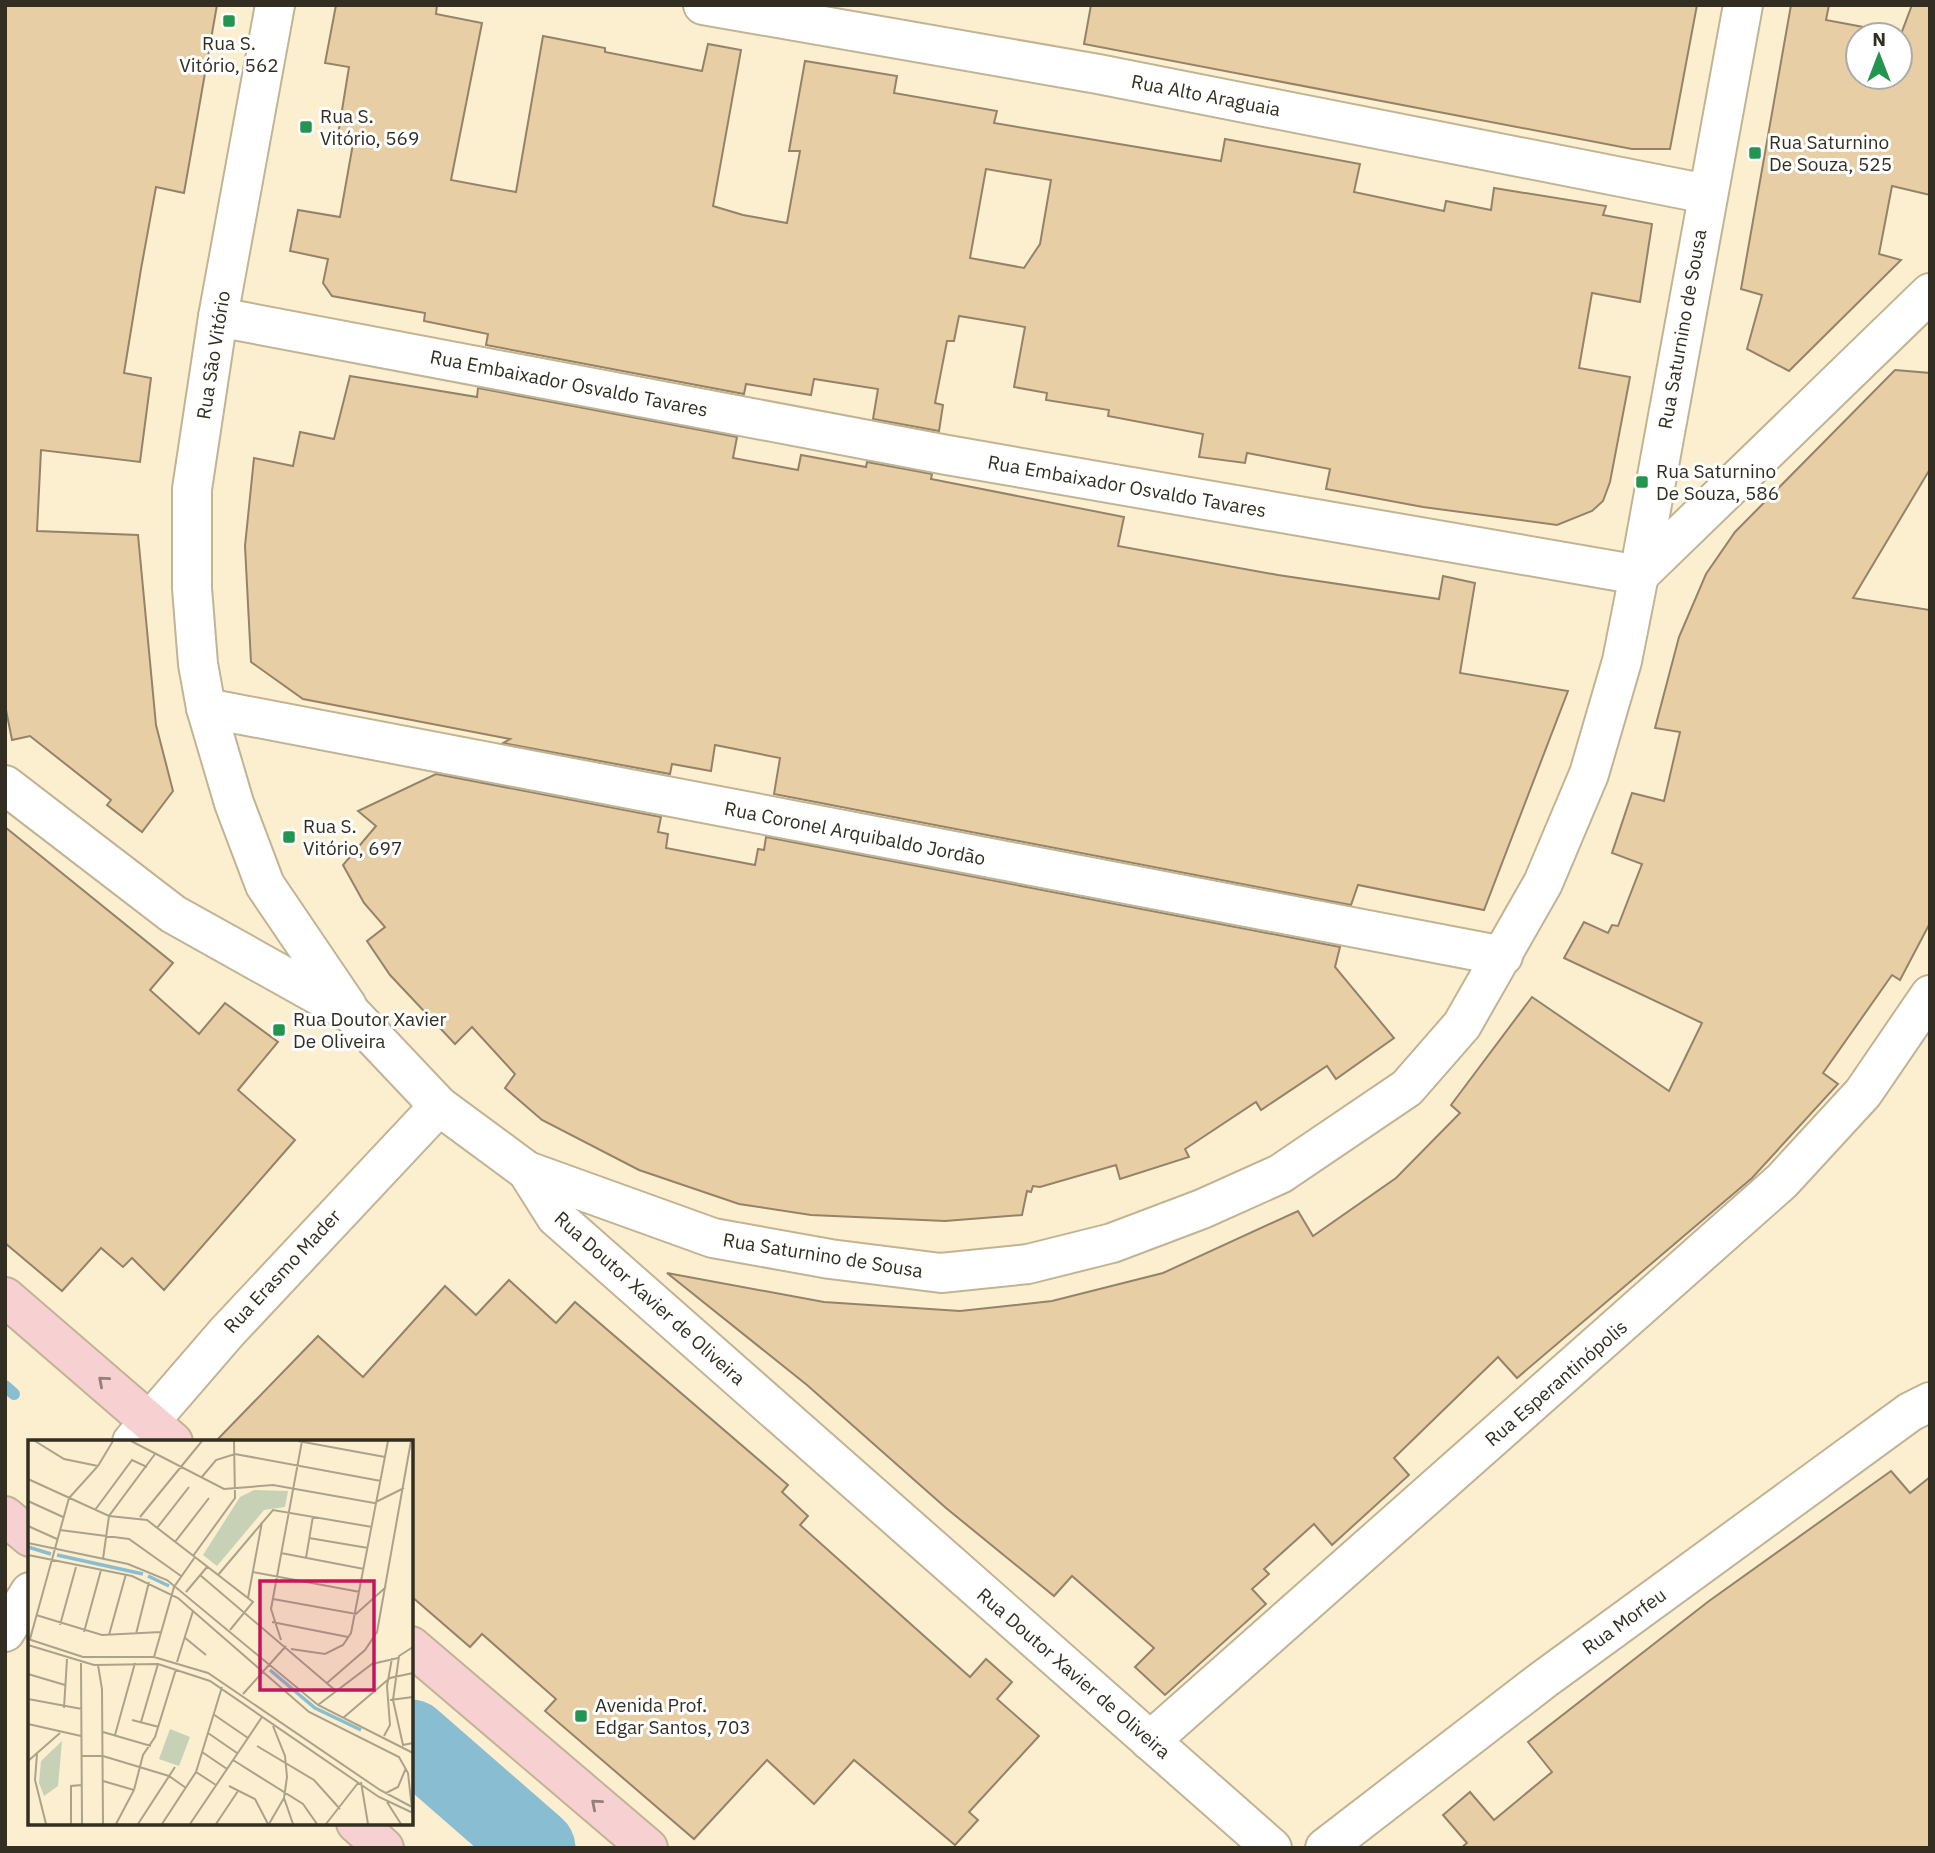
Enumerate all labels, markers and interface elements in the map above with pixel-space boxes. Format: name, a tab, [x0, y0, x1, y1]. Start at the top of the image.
marker: Rua S. Vitório, 562	[221, 13, 237, 29]
north arrow	[1844, 21, 1914, 91]
text: N	[1872, 27, 1886, 51]
place label: Rua S. Vitório, 562	[179, 31, 279, 77]
street label: Rua Alto Araguaia	[1129, 69, 1283, 121]
place label: Rua S. Vitório, 569	[320, 104, 419, 150]
marker: Rua S. Vitório, 569	[298, 119, 314, 135]
place label: Rua Saturnino De Souza, 525	[1769, 130, 1892, 176]
marker: Rua Saturnino De Souza, 525	[1747, 145, 1763, 161]
street label: Rua Saturnino de Sousa	[1653, 227, 1711, 431]
street label: Rua São Vitório	[191, 289, 235, 421]
street label: Rua Embaixador Osvaldo Tavares	[428, 344, 710, 422]
street label: Rua Embaixador Osvaldo Tavares	[986, 450, 1268, 522]
place label: Rua Saturnino De Souza, 586	[1656, 459, 1779, 505]
marker: Rua Saturnino De Souza, 586	[1634, 474, 1650, 490]
street label: Rua Coronel Arquibaldo Jordão	[722, 796, 988, 870]
place label: Rua S. Vitório, 697	[303, 814, 402, 860]
marker: Rua S. Vitório, 697	[281, 829, 297, 845]
place label: Rua Doutor Xavier De Oliveira	[293, 1007, 446, 1053]
marker: Rua Doutor Xavier De Oliveira	[271, 1022, 287, 1038]
street label: Rua Erasmo Mader	[218, 1204, 346, 1338]
street label: Rua Doutor Xavier de Oliveira	[550, 1206, 750, 1390]
street label: Rua Saturnino de Sousa	[721, 1227, 925, 1283]
street label: Rua Esperantinópolis	[1480, 1315, 1632, 1451]
one-way arrow	[98, 1377, 111, 1389]
inset map	[28, 1440, 413, 1825]
street label: Rua Doutor Xavier de Oliveira	[972, 1582, 1176, 1764]
street label: Rua Morfeu	[1577, 1582, 1671, 1660]
place label: Avenida Prof. Edgar Santos, 703	[595, 1693, 751, 1739]
marker: Avenida Prof. Edgar Santos, 703	[573, 1708, 589, 1724]
one-way arrow	[591, 1800, 604, 1812]

